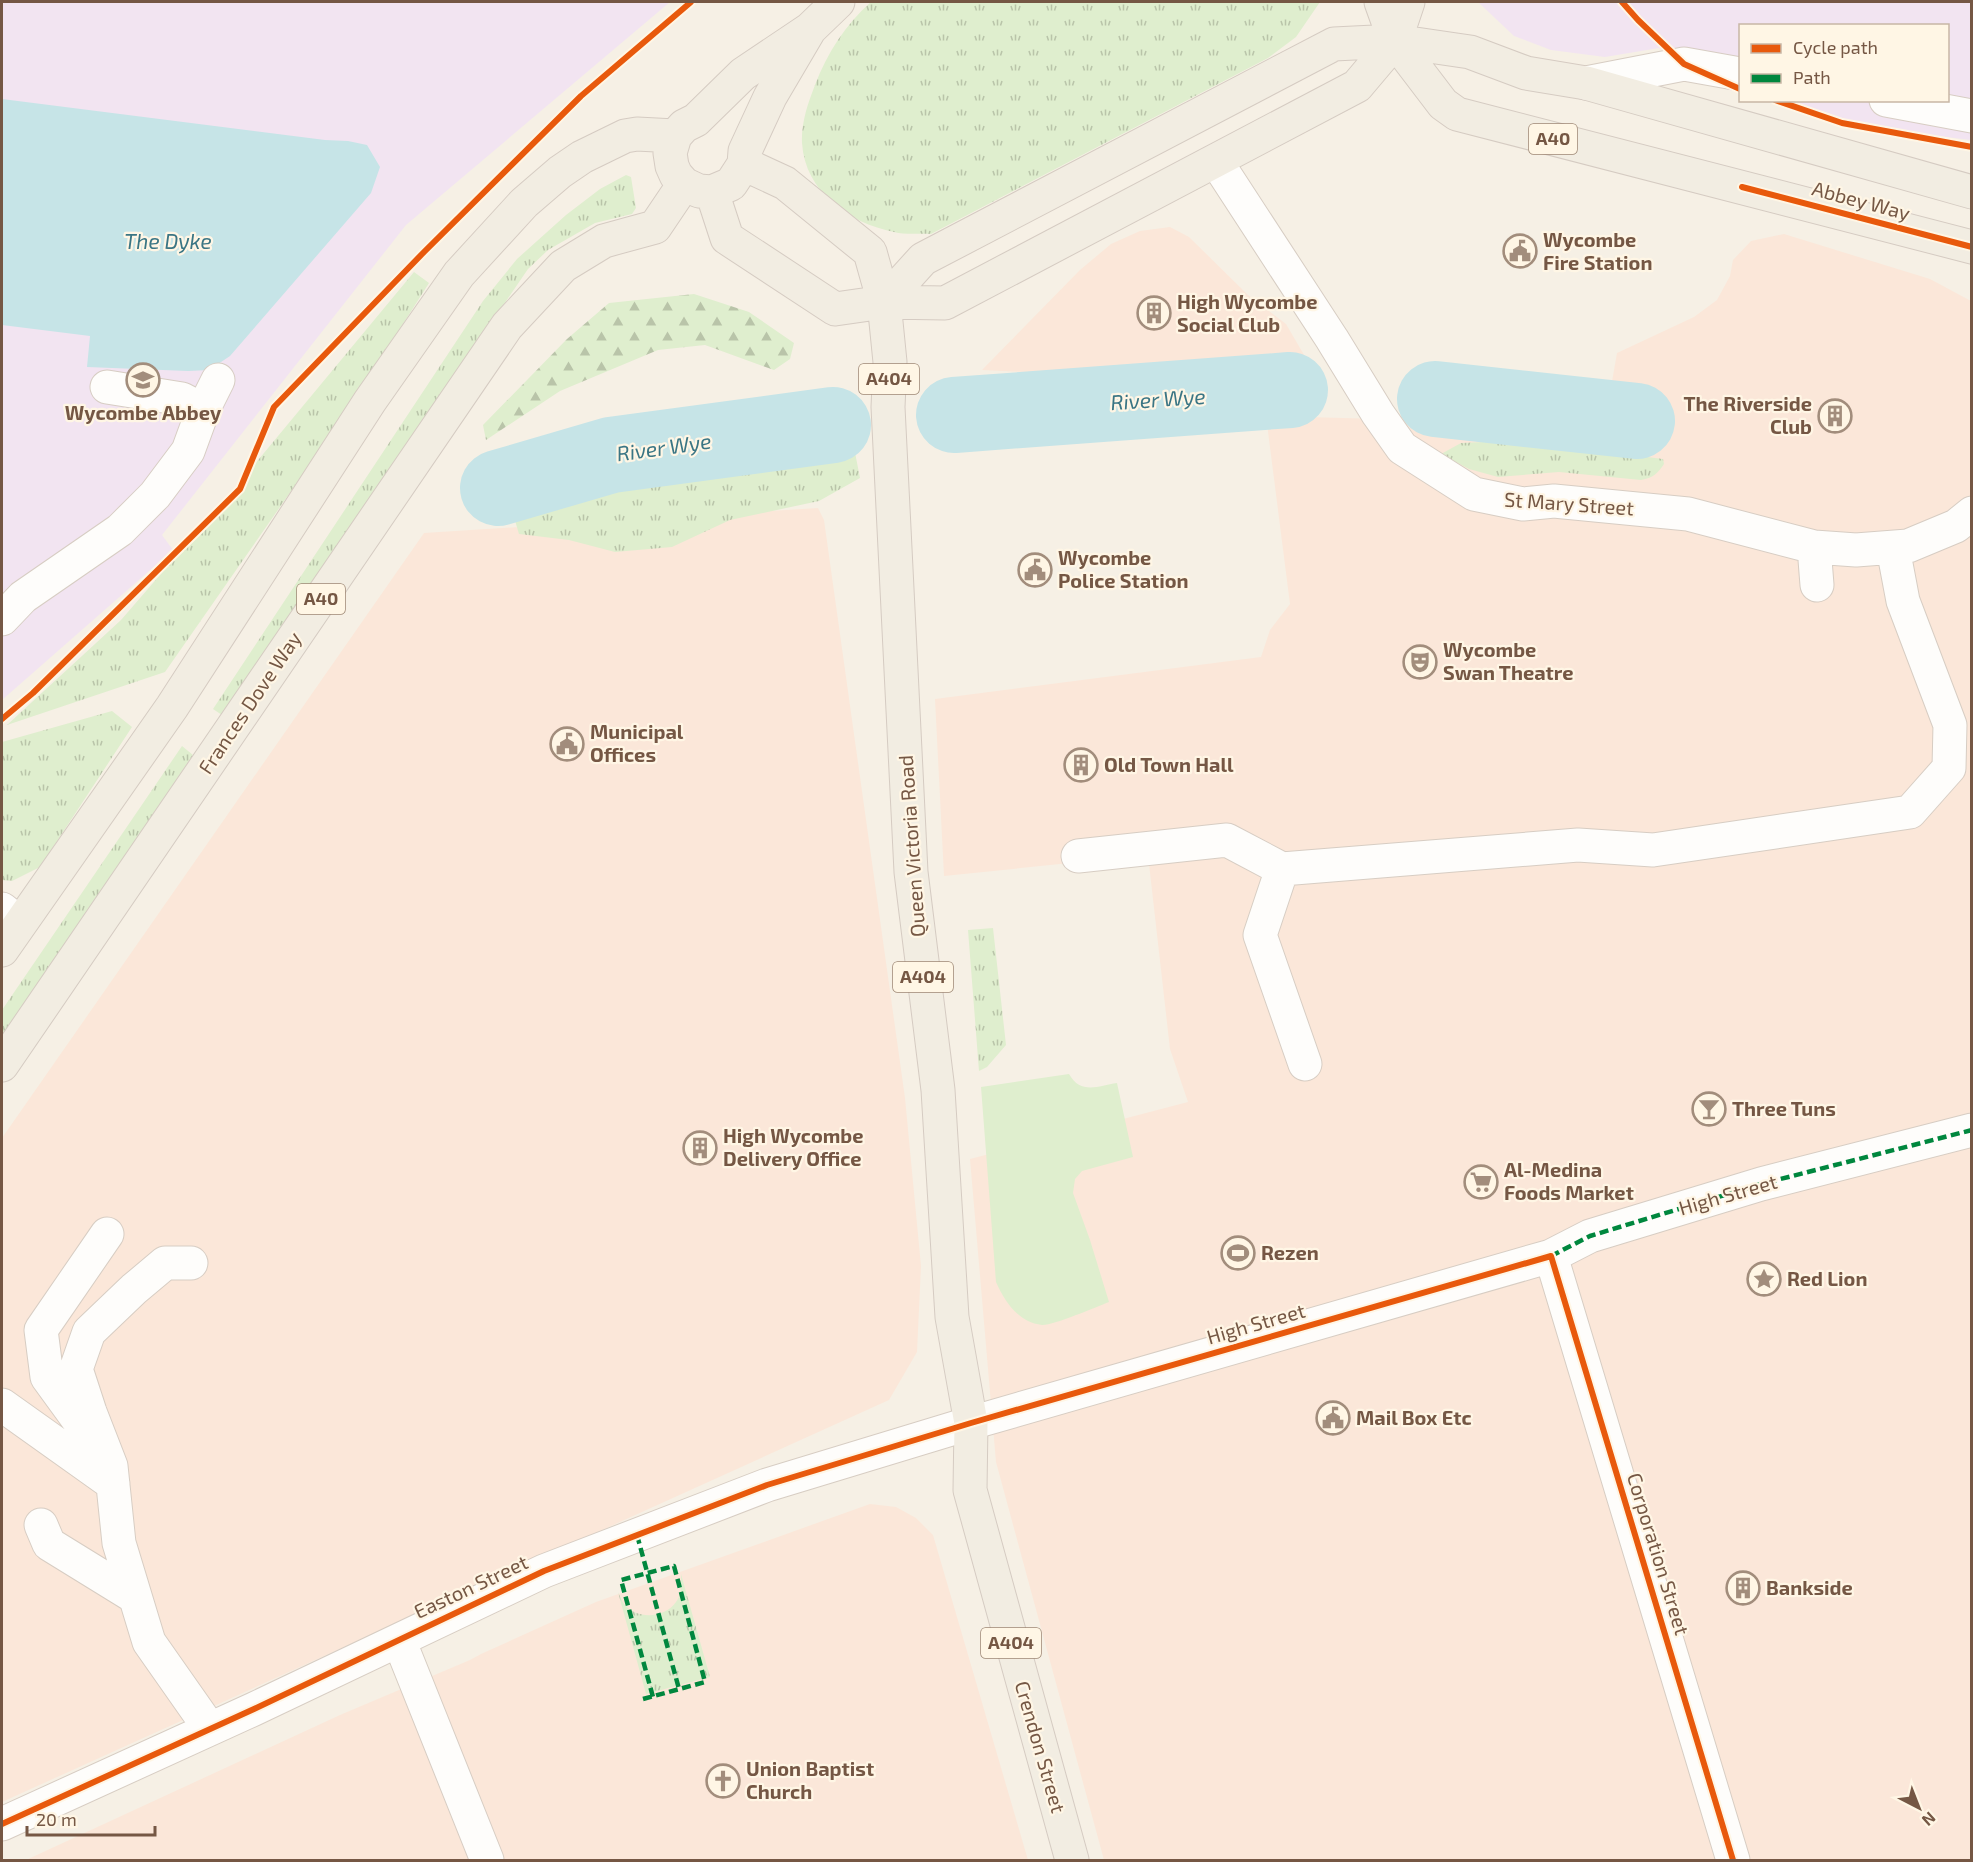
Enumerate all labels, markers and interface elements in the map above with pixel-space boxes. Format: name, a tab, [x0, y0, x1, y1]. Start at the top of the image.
legend	[1739, 24, 1949, 102]
text: Cycle path	[1793, 36, 1878, 58]
text: Path	[1793, 66, 1831, 88]
road number: A40	[1529, 124, 1577, 154]
street label: Abbey Way	[1810, 175, 1913, 225]
place label: Wycombe Fire Station	[1543, 227, 1652, 274]
water label: The Dyke	[124, 228, 212, 254]
public building icon: Wycombe Fire Station	[1502, 233, 1538, 269]
place label: High Wycombe Social Club	[1177, 289, 1317, 336]
building icon: High Wycombe Social Club	[1136, 295, 1172, 331]
school or university icon: Wycombe Abbey	[125, 362, 161, 398]
road number: A404	[859, 364, 919, 394]
water label: River Wye	[1109, 383, 1206, 415]
place label: The Riverside Club	[1684, 391, 1812, 438]
building icon: The Riverside Club	[1817, 398, 1853, 434]
place label: Wycombe Abbey	[65, 400, 222, 425]
water label: River Wye	[615, 428, 713, 467]
street label: St Mary Street	[1503, 487, 1635, 520]
place label: Wycombe Police Station	[1058, 545, 1189, 592]
public building icon: Wycombe Police Station	[1017, 552, 1053, 588]
road number: A40	[297, 584, 345, 614]
street label: Frances Dove Way	[193, 626, 306, 778]
place label: Wycombe Swan Theatre	[1443, 637, 1573, 684]
theatre icon: Wycombe Swan Theatre	[1402, 644, 1438, 680]
place label: Municipal Offices	[590, 719, 684, 766]
public building icon: Municipal Offices	[549, 726, 585, 762]
building icon: Old Town Hall	[1063, 747, 1099, 783]
place label: Old Town Hall	[1104, 752, 1234, 776]
street label: Queen Victoria Road	[893, 754, 929, 938]
road number: A404	[893, 962, 953, 992]
bar icon: Three Tuns	[1691, 1091, 1727, 1127]
place label: Three Tuns	[1732, 1096, 1836, 1120]
place label: High Wycombe Delivery Office	[723, 1123, 863, 1171]
building icon: High Wycombe Delivery Office	[682, 1130, 718, 1166]
place label: Al-Medina Foods Market	[1504, 1157, 1634, 1204]
supermarket icon: Al-Medina Foods Market	[1463, 1164, 1499, 1200]
street label: High Street	[1676, 1168, 1780, 1220]
sports icon: Rezen	[1220, 1235, 1256, 1271]
place label: Rezen	[1261, 1240, 1319, 1264]
place icon: Red Lion	[1746, 1261, 1782, 1297]
place label: Red Lion	[1787, 1266, 1867, 1290]
street label: High Street	[1204, 1297, 1308, 1349]
public building icon: Mail Box Etc	[1315, 1400, 1351, 1436]
place label: Mail Box Etc	[1356, 1405, 1472, 1429]
street label: Corporation Street	[1623, 1470, 1695, 1638]
street label: Easton Street	[410, 1549, 532, 1623]
building icon: Bankside	[1725, 1570, 1761, 1606]
place label: Bankside	[1766, 1575, 1853, 1599]
road number: A404	[981, 1628, 1041, 1658]
street label: Crendon Street	[1011, 1678, 1071, 1816]
place label: Union Baptist Church	[746, 1756, 874, 1803]
church icon: Union Baptist Church	[705, 1763, 741, 1799]
north arrow	[1889, 1778, 1949, 1838]
scale bar	[27, 1799, 154, 1837]
text: 20 m	[36, 1808, 77, 1830]
text: N	[1919, 1809, 1940, 1830]

